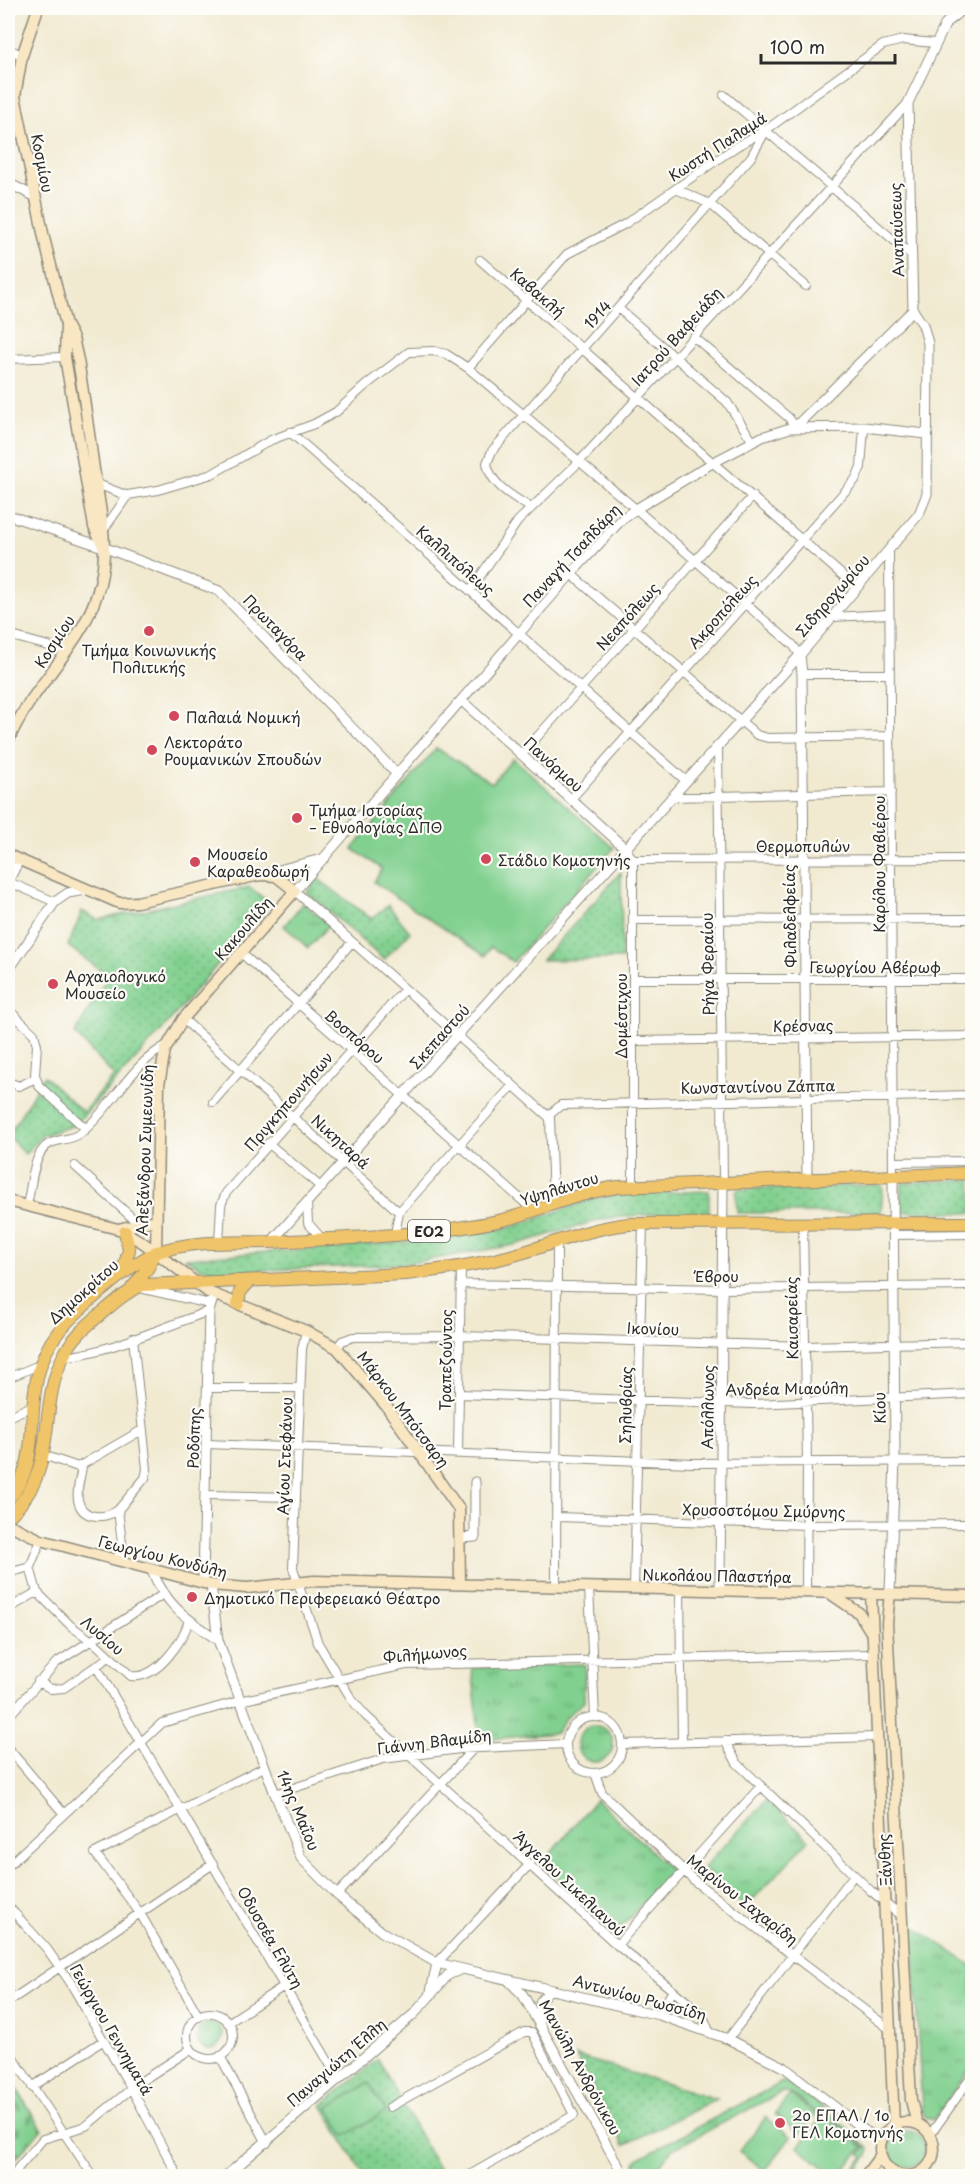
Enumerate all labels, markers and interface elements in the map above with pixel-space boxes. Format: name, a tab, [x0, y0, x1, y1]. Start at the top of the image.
scale bar	[761, 27, 894, 65]
text: 100 m	[770, 33, 825, 60]
street label: Κωστή Παλαμά	[663, 105, 771, 186]
street label: Κοσμίου	[26, 132, 60, 194]
street label: Αναπαύσεως	[883, 182, 909, 278]
street label: Καβακλή	[506, 262, 570, 322]
street label: Ιατρού Βαφειάδη	[625, 281, 727, 391]
street label: 1914	[578, 295, 616, 333]
street label: Παναγή Τσαλδάρη	[517, 498, 625, 612]
street label: Καλλιπόλεως	[412, 519, 500, 601]
street label: Σιδηροχωρίου	[790, 549, 874, 641]
street label: Ακροπόλεως	[682, 568, 762, 653]
street label: Νεαπόλεως	[590, 577, 664, 655]
street label: Πρωταγόρα	[238, 589, 314, 665]
street label: Κοσμίου	[28, 610, 80, 672]
marker: Τμήμα Κοινωνικής Πολιτικής	[142, 624, 156, 638]
place label: Τμήμα Κοινωνικής Πολιτικής	[81, 638, 217, 678]
place label: Παλαιά Νομική	[186, 705, 301, 728]
marker: Παλαιά Νομική	[167, 709, 181, 723]
place label: Λεκτοράτο Ρουμανικών Σπουδών	[164, 730, 322, 770]
street label: Πανόρμου	[519, 731, 589, 797]
marker: Λεκτοράτο Ρουμανικών Σπουδών	[145, 743, 159, 757]
street label: Καρόλου Φαβιέρου	[867, 795, 890, 933]
place label: Τμήμα Ιστορίας – Εθνολογίας ΔΠΘ	[309, 798, 443, 838]
marker: Τμήμα Ιστορίας – Εθνολογίας ΔΠΘ	[290, 811, 304, 825]
street label: Θερμοπυλών	[756, 834, 850, 857]
place label: Μουσείο Καραθεοδωρή	[207, 842, 309, 882]
place label: Στάδιο Κομοτηνής	[498, 848, 631, 871]
marker: Στάδιο Κομοτηνής	[479, 852, 493, 866]
marker: Μουσείο Καραθεοδωρή	[188, 855, 202, 869]
street label: Φιλαδελφείας	[777, 864, 801, 968]
street label: Κακουλίδη	[209, 891, 277, 965]
street label: Ρήγα Φεραίου	[695, 912, 719, 1016]
street label: Γεωργίου Αβέρωφ	[809, 955, 941, 978]
place label: Αρχαιολογικό Μουσείο	[65, 964, 166, 1004]
street label: Δομέστιχου	[609, 973, 632, 1059]
marker: Αρχαιολογικό Μουσείο	[46, 977, 60, 991]
street label: Σκεπαστού	[404, 998, 474, 1074]
street label: Βοσπόρου	[320, 1003, 390, 1069]
street label: Κρέσνας	[772, 1013, 834, 1037]
street label: Πριγκηποννήσων	[238, 1046, 338, 1156]
street label: Αλεξάνδρου Συμεωνίδη	[130, 1064, 158, 1236]
street label: Κωνσταντίνου Ζάππα	[680, 1073, 836, 1099]
street label: Νικηταρά	[307, 1108, 376, 1174]
street label: Υψηλάντου	[517, 1165, 601, 1211]
road number: ΕΟ2	[408, 1220, 450, 1242]
street label: Δημοκρίτου	[43, 1253, 123, 1329]
street label: Έβρου	[693, 1264, 739, 1287]
street label: Καισαρείας	[779, 1276, 803, 1360]
street label: Τραπεζούντος	[433, 1309, 457, 1411]
street label: Ικονίου	[626, 1316, 680, 1340]
street label: Μάρκου Μπότσαρη	[352, 1346, 456, 1472]
street label: Απόλλωνος	[695, 1364, 719, 1449]
street label: Σηλυβρίας	[613, 1366, 637, 1444]
street label: Ανδρέα Μιαούλη	[725, 1375, 849, 1401]
street label: Κίου	[867, 1392, 891, 1424]
street label: Αγίου Στεφάνου	[270, 1397, 298, 1515]
street label: Ροδόπης	[180, 1407, 206, 1469]
street label: Χρυσοστόμου Σμύρνης	[682, 1497, 846, 1523]
street label: Γεωργίου Κονδύλη	[96, 1529, 230, 1583]
street label: Νικολάου Πλαστήρα	[642, 1562, 792, 1588]
place label: Δημοτικό Περιφερειακό Θέατρο	[204, 1586, 440, 1609]
marker: Δημοτικό Περιφερειακό Θέατρο	[185, 1590, 199, 1604]
street label: Λυσίου	[76, 1610, 130, 1660]
street label: Φιλήμωνος	[382, 1638, 468, 1668]
street label: Γιάννη Βλαμίδη	[376, 1723, 492, 1759]
street label: 14ης Μαΐου	[272, 1766, 326, 1854]
street label: Άγγελου Σικελιανού	[509, 1825, 631, 1941]
street label: Ξάνθης	[871, 1833, 897, 1887]
street label: Μαρίνου Σαχαρίδη	[682, 1848, 804, 1950]
street label: Οδυσσέα Ελύτη	[232, 1882, 310, 1992]
street label: Γεώργιου Γεννηματά	[65, 1959, 159, 2099]
street label: Αντωνίου Ρωσσίδη	[571, 1968, 709, 2026]
street label: Μανώλη Ανδρόνικου	[534, 1995, 628, 2139]
street label: Παναγιώτη Έλλη	[281, 2012, 391, 2112]
place label: 2ο ΕΠΑΛ / 1ο ΓΕΛ Κομοτηνής	[792, 2103, 904, 2143]
marker: 2ο ΕΠΑΛ / 1ο ΓΕΛ Κομοτηνής	[773, 2116, 787, 2130]

